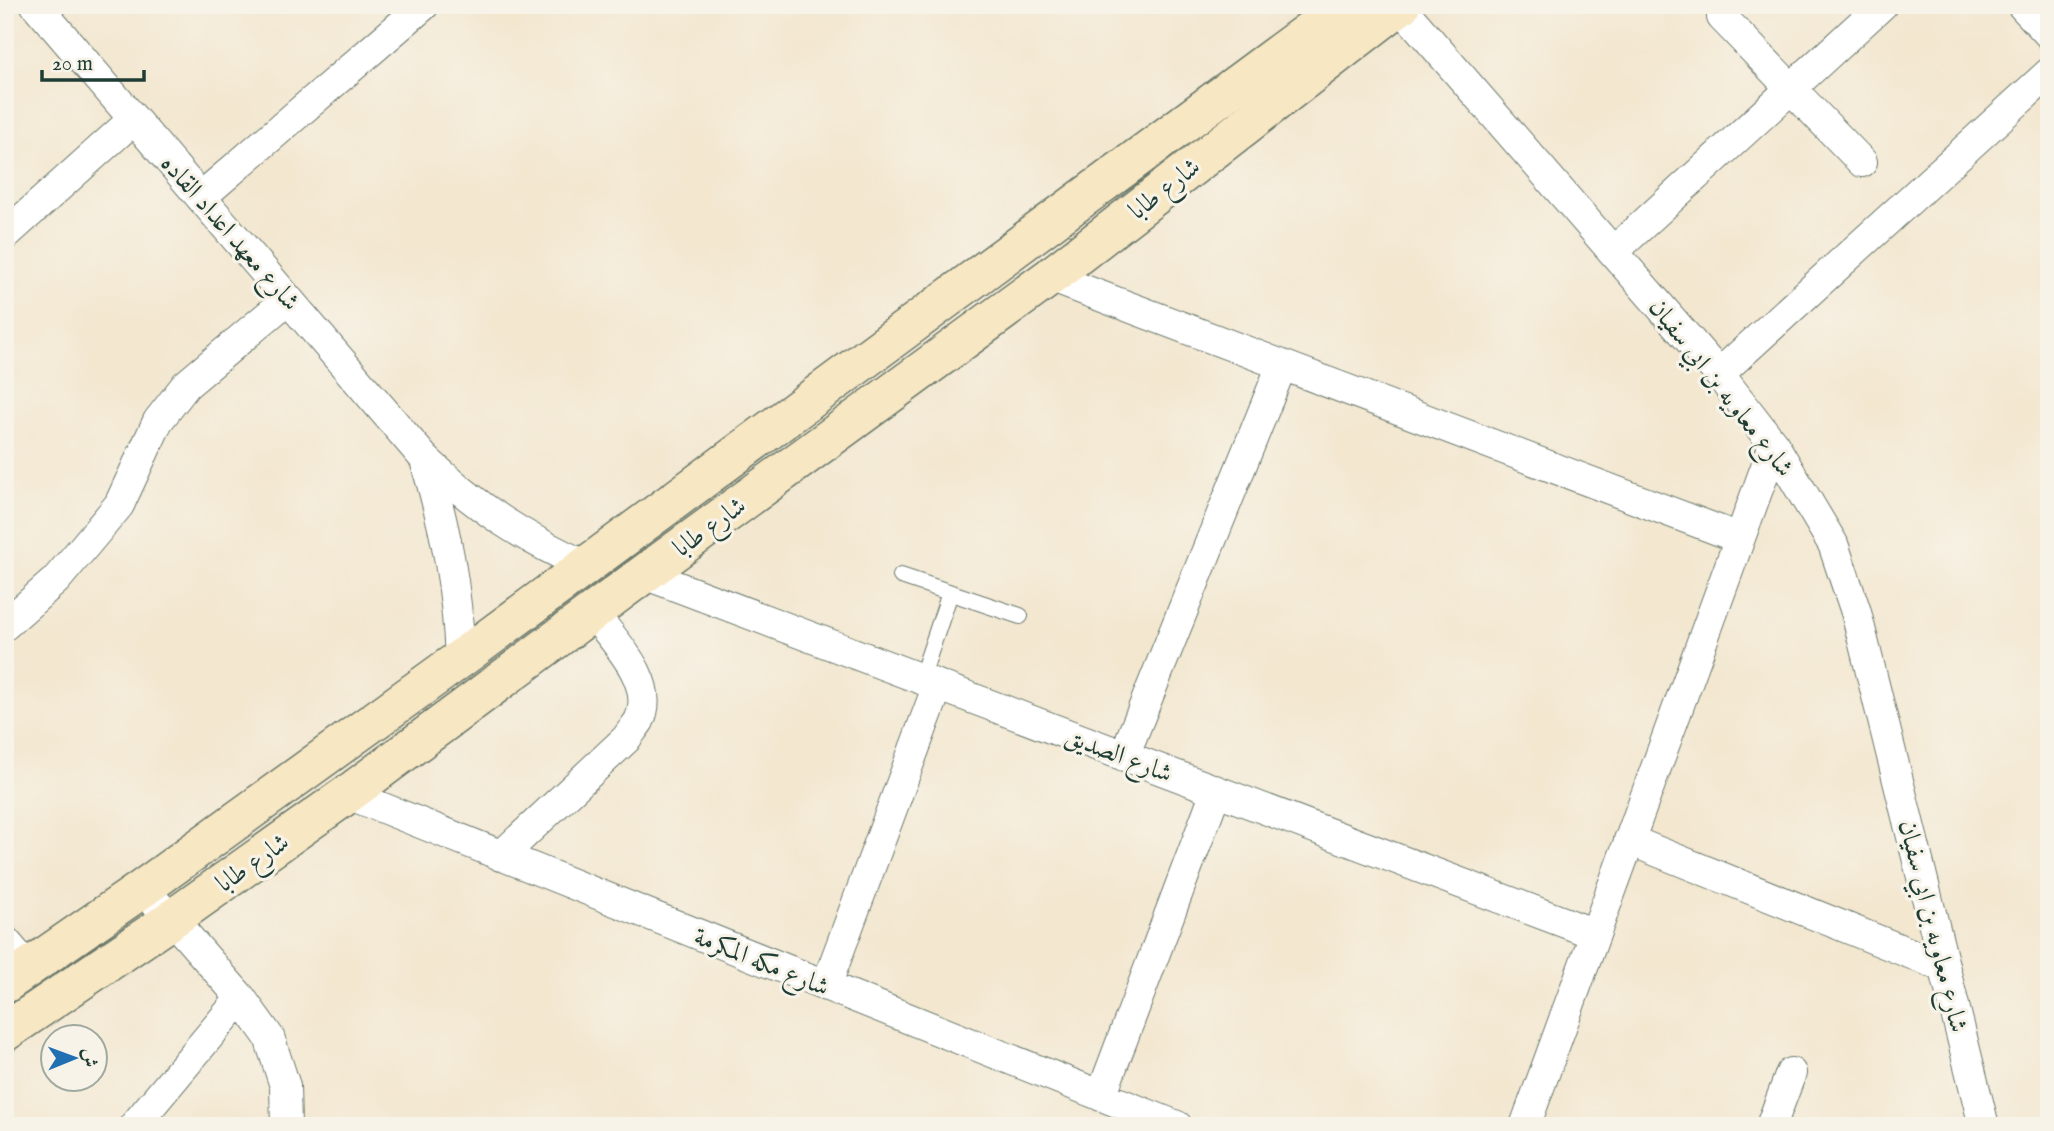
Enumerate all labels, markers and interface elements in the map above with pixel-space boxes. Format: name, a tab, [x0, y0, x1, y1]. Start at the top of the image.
scale bar	[42, 38, 144, 82]
text: 20 m	[52, 51, 93, 78]
street label: شارع معهد اعداد القاده	[150, 148, 307, 321]
street label: شارع طابا	[1122, 151, 1210, 231]
street label: شارع معاويه بن ابي سفيان	[1638, 292, 1801, 486]
street label: شارع طابا	[667, 490, 755, 568]
street label: شارع الصديق	[1058, 720, 1177, 795]
street label: شارع معاويه بن ابي سفيان	[1886, 817, 1975, 1037]
street label: شارع طابا	[210, 826, 298, 904]
street label: شارع مكه المكرمة	[687, 920, 834, 1008]
north arrow	[38, 1023, 108, 1092]
text: ش	[77, 1048, 101, 1067]

